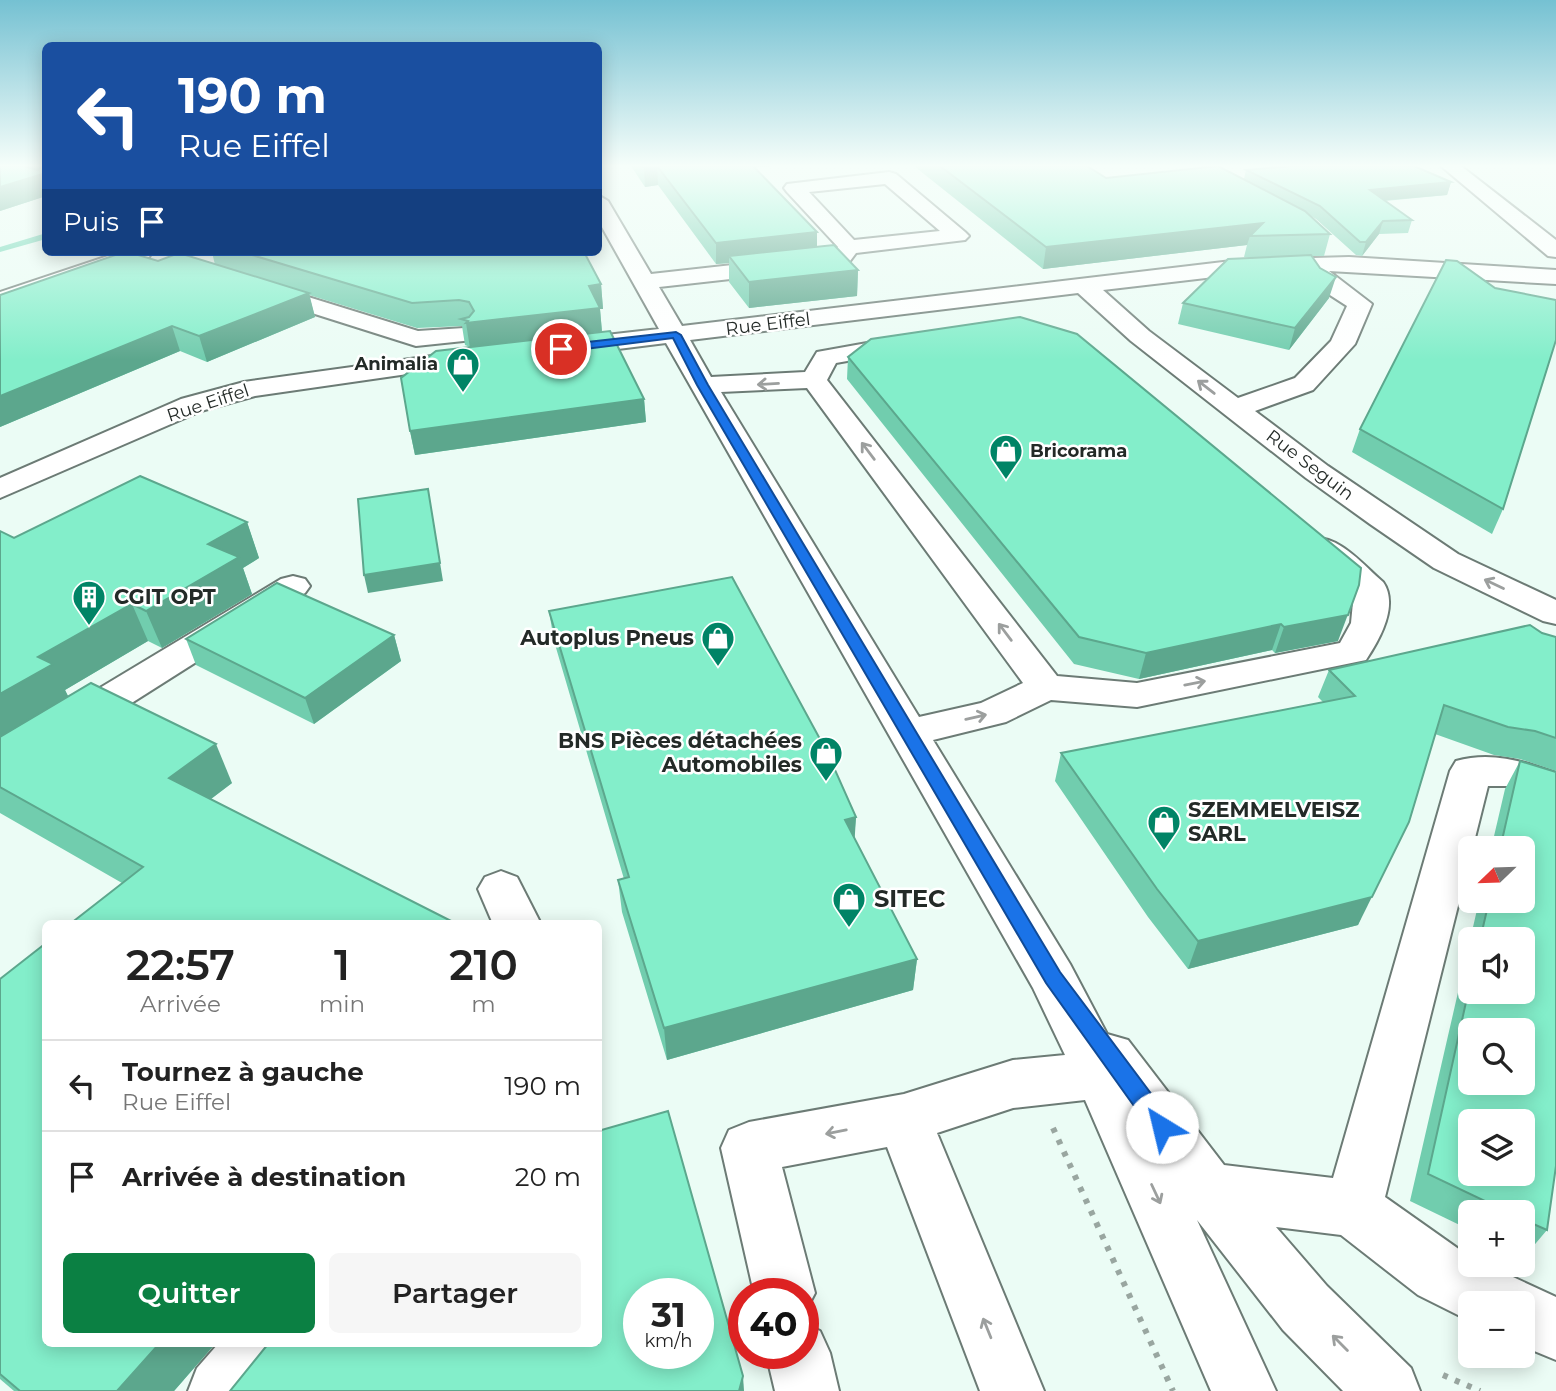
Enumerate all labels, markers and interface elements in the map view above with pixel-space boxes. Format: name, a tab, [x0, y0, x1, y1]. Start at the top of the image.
text: 190 m	[178, 66, 327, 125]
icon: left	[63, 70, 154, 161]
text: Rue Eiffel	[178, 126, 330, 165]
icon: arrive	[133, 203, 171, 241]
text: Puis	[63, 206, 119, 238]
street label: Rue Eiffel	[724, 308, 812, 340]
pin	[531, 319, 591, 379]
icon: arrive	[542, 330, 580, 368]
shop icon: Animalia	[444, 345, 482, 394]
place label: Animalia	[353, 353, 438, 375]
one-way arrow	[757, 377, 780, 390]
street label: Rue Eiffel	[164, 379, 252, 427]
one-way arrow	[1197, 379, 1216, 394]
street label: Rue Seguin	[1262, 425, 1358, 505]
shop icon: Bricorama	[987, 432, 1025, 481]
place label: Bricorama	[1030, 440, 1127, 462]
one-way arrow	[860, 442, 875, 461]
one-way arrow	[1484, 577, 1505, 590]
building icon: CGIT OPT	[70, 578, 108, 627]
place label: CGIT OPT	[114, 584, 216, 609]
shop icon: Autoplus Pneus	[699, 619, 737, 668]
one-way arrow	[998, 623, 1012, 642]
place label: Autoplus Pneus	[519, 625, 694, 650]
one-way arrow	[1183, 676, 1206, 690]
one-way arrow	[964, 710, 987, 723]
place label: BNS Pièces détachées Automobiles	[558, 728, 802, 777]
shop icon: BNS Pièces détachées Automobiles	[807, 734, 845, 783]
place label: SZEMMELVEISZ SARL	[1188, 797, 1359, 846]
shop icon: SZEMMELVEISZ SARL	[1145, 803, 1183, 852]
north arrow	[1458, 836, 1535, 914]
map controls	[1458, 836, 1535, 1368]
shop icon: SITEC	[830, 880, 868, 929]
place label: SITEC	[874, 884, 946, 913]
button: sound	[1458, 927, 1535, 1004]
text: 22:57	[126, 939, 235, 991]
text: 1	[334, 939, 350, 991]
text: 210	[449, 939, 518, 991]
text: Arrivée	[140, 990, 221, 1018]
text: min	[319, 990, 365, 1018]
text: m	[471, 990, 496, 1018]
button: search	[1458, 1018, 1535, 1095]
text: Tournez à gauche	[122, 1056, 364, 1088]
icon: left	[63, 1067, 101, 1105]
text: 190 m	[504, 1070, 581, 1102]
text: Rue Eiffel	[122, 1088, 231, 1116]
position arrow	[1125, 1090, 1199, 1164]
button: layers	[1458, 1109, 1535, 1186]
one-way arrow	[826, 1126, 848, 1139]
icon: arrive	[63, 1158, 101, 1196]
text: Arrivée à destination	[122, 1161, 406, 1193]
text: 20 m	[515, 1161, 581, 1193]
one-way arrow	[1150, 1183, 1163, 1204]
button: +	[1458, 1200, 1535, 1277]
button: Quitter	[63, 1253, 315, 1333]
button: Partager	[329, 1253, 581, 1333]
speed limit sign: 40	[728, 1278, 819, 1369]
button: −	[1458, 1291, 1535, 1368]
text: 31	[651, 1293, 686, 1336]
one-way arrow	[979, 1317, 992, 1339]
text: km/h	[644, 1330, 693, 1352]
one-way arrow	[1331, 1334, 1348, 1351]

